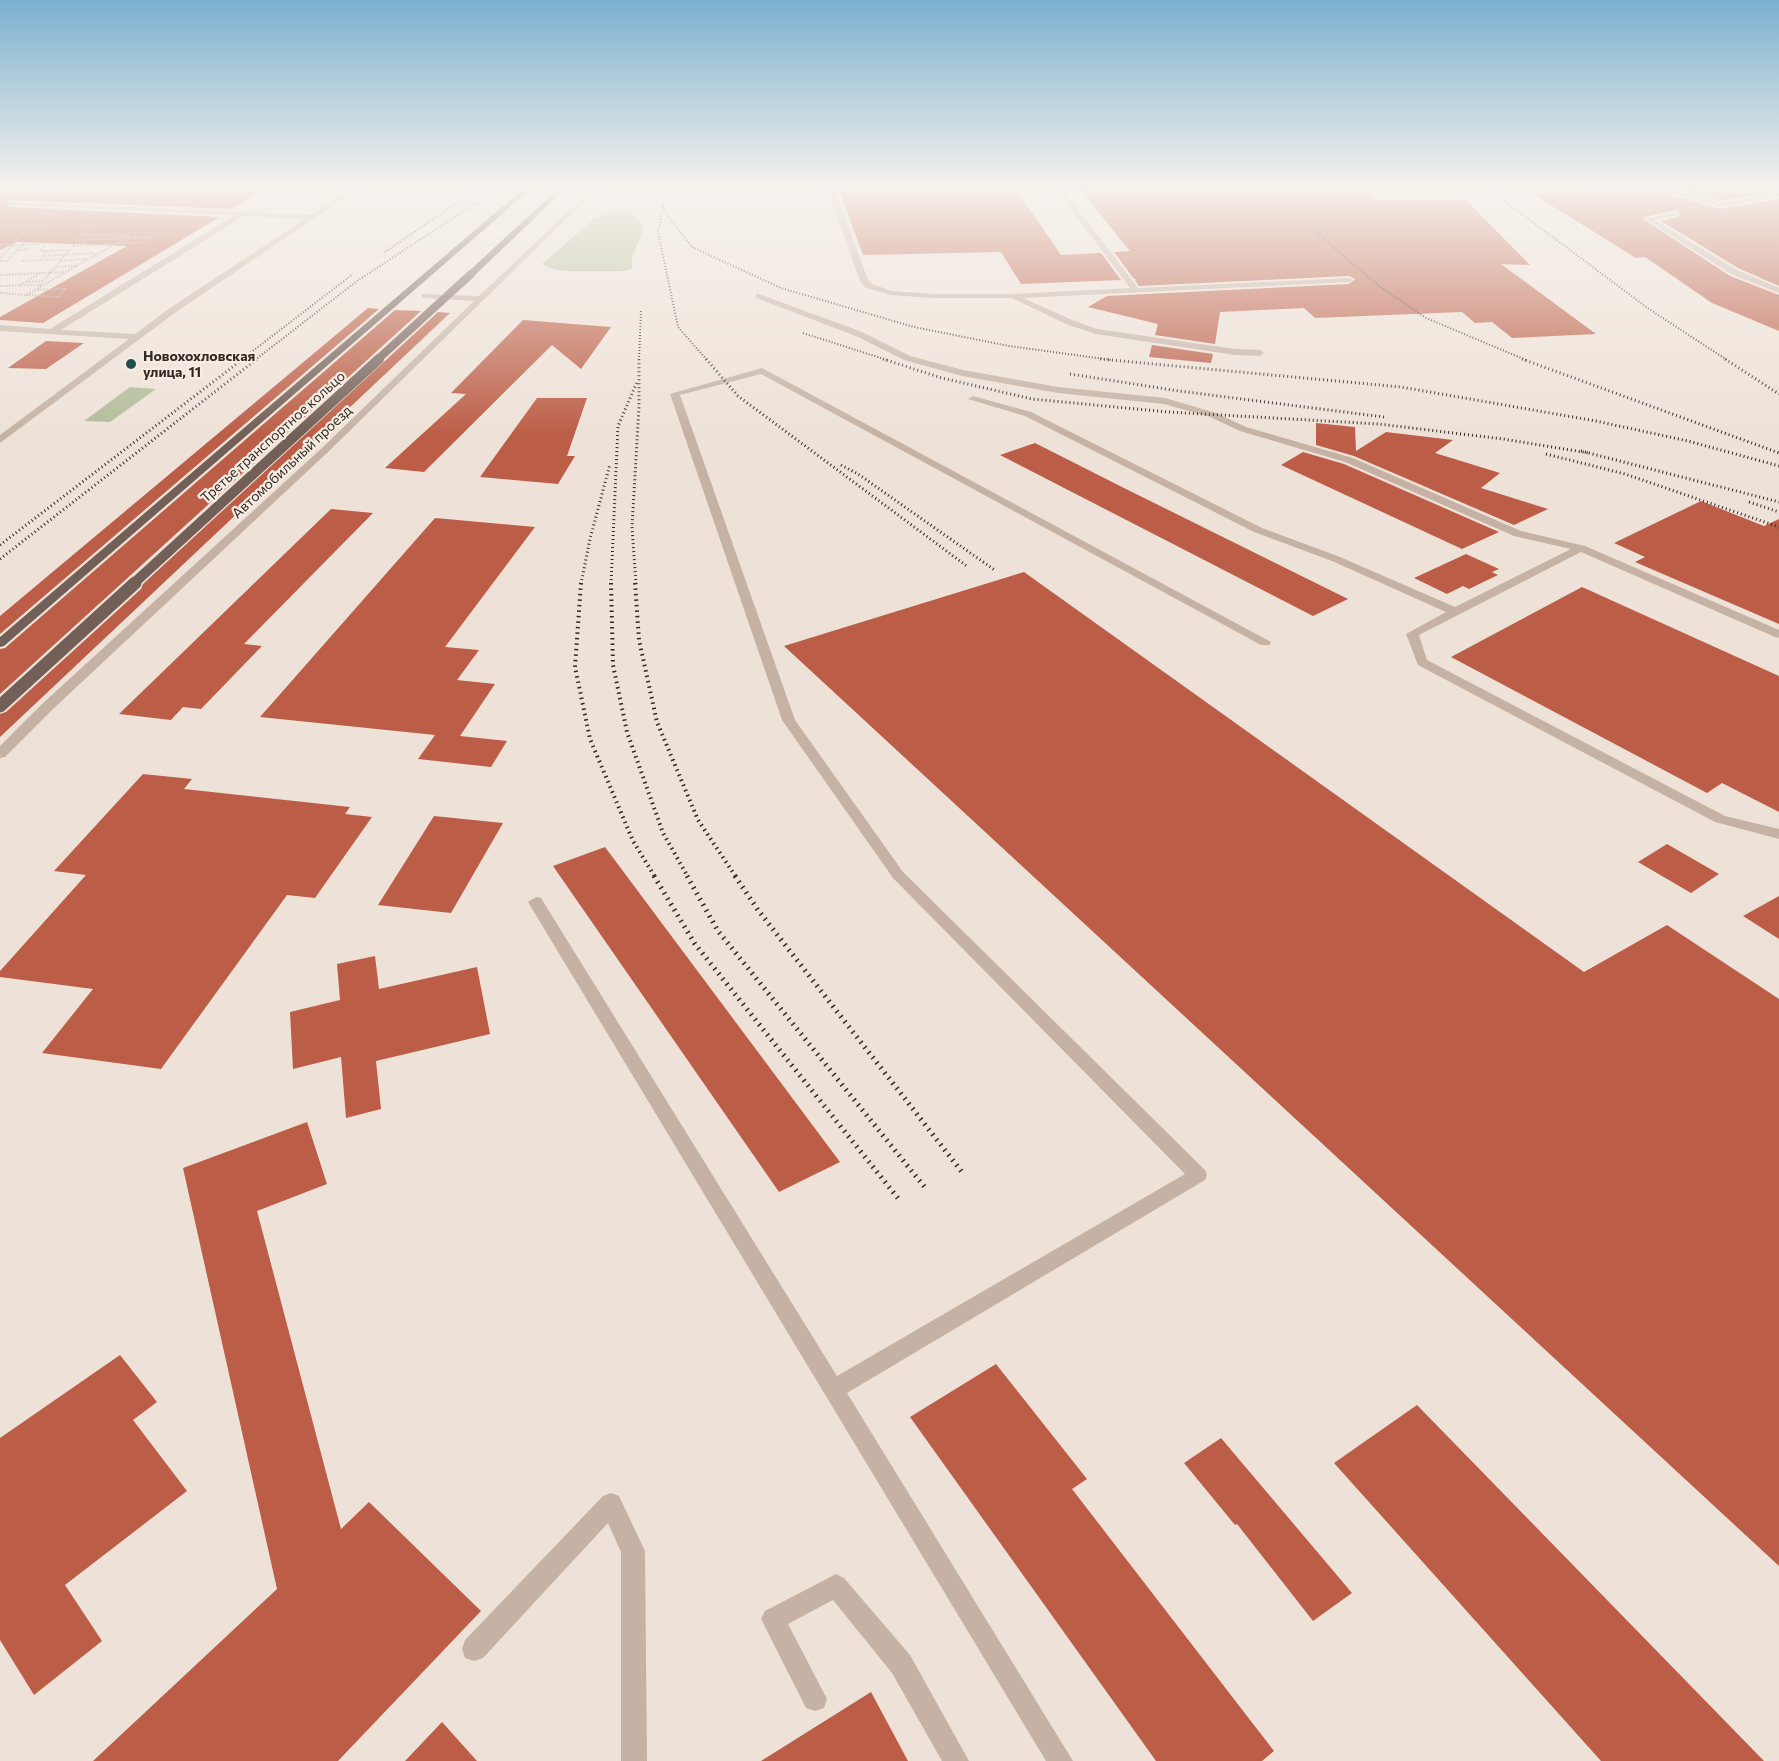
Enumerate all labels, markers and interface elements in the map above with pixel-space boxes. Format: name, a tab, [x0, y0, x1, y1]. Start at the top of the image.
place label: Новохохловская улица, 11	[143, 348, 255, 380]
marker: Новохохловская улица, 11	[124, 357, 138, 371]
street label: Третье транспортное кольцо	[197, 368, 349, 506]
street label: Автомобильный проезд	[229, 402, 355, 522]

